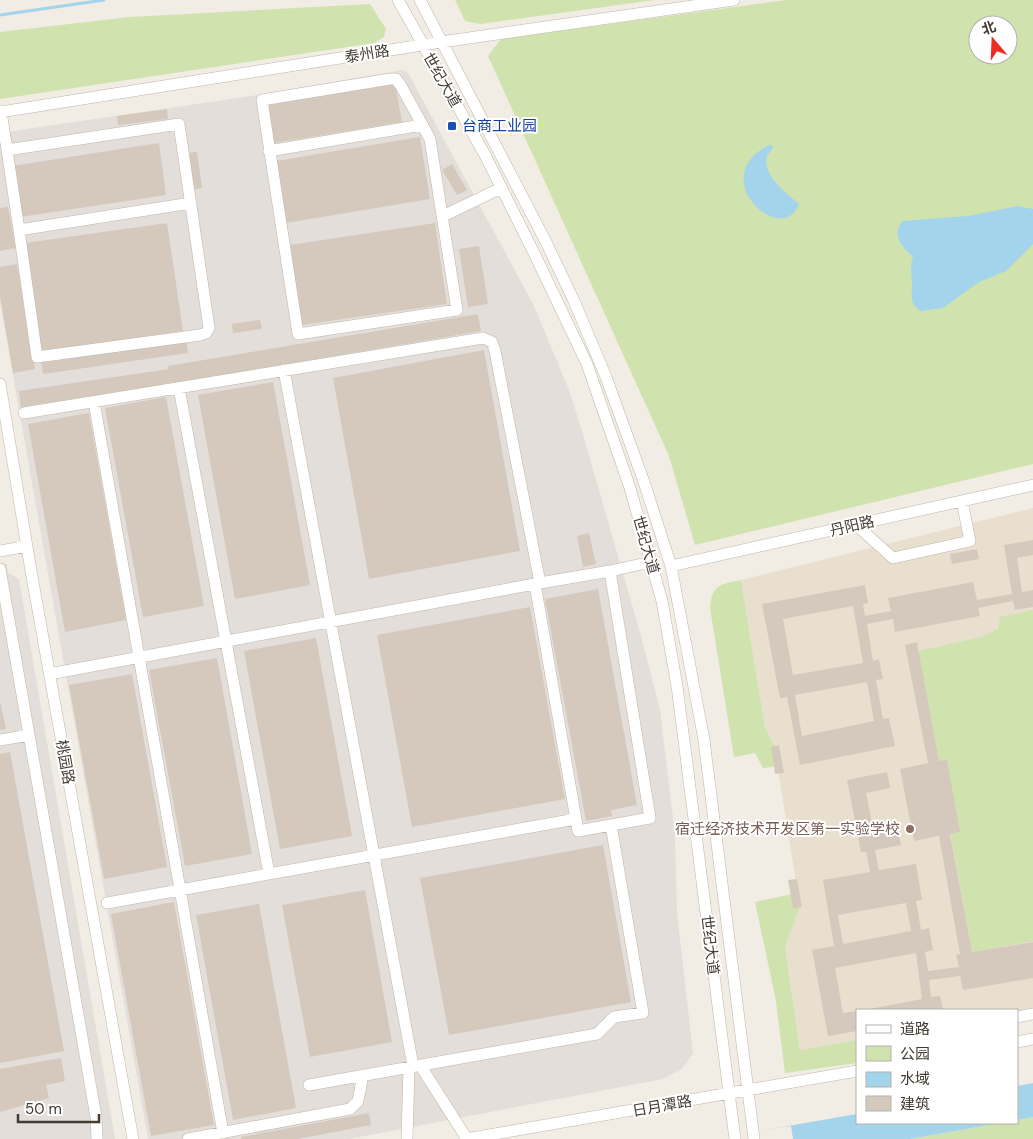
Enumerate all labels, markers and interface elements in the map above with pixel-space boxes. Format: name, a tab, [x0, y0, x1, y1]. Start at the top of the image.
north arrow	[968, 15, 1018, 65]
text: 北	[979, 17, 998, 38]
street label: 泰州路	[343, 41, 391, 67]
street label: 世纪大道	[418, 49, 466, 111]
place label: 台商工业园	[462, 116, 537, 136]
marker: 台商工业园	[446, 120, 458, 132]
street label: 丹阳路	[828, 511, 876, 541]
street label: 世纪大道	[628, 513, 664, 577]
street label: 桃园路	[51, 738, 79, 786]
place label: 宿迁经济技术开发区第一实验学校	[675, 819, 900, 839]
marker: 宿迁经济技术开发区第一实验学校	[904, 823, 916, 835]
street label: 世纪大道	[696, 914, 724, 976]
legend	[856, 1009, 1018, 1124]
text: 道路	[900, 1019, 930, 1039]
text: 公园	[900, 1044, 930, 1064]
text: 水域	[900, 1069, 930, 1089]
street label: 日月潭路	[631, 1091, 693, 1121]
scale bar	[18, 1092, 99, 1124]
text: 建筑	[900, 1094, 930, 1114]
text: 50 m	[25, 1099, 62, 1119]

